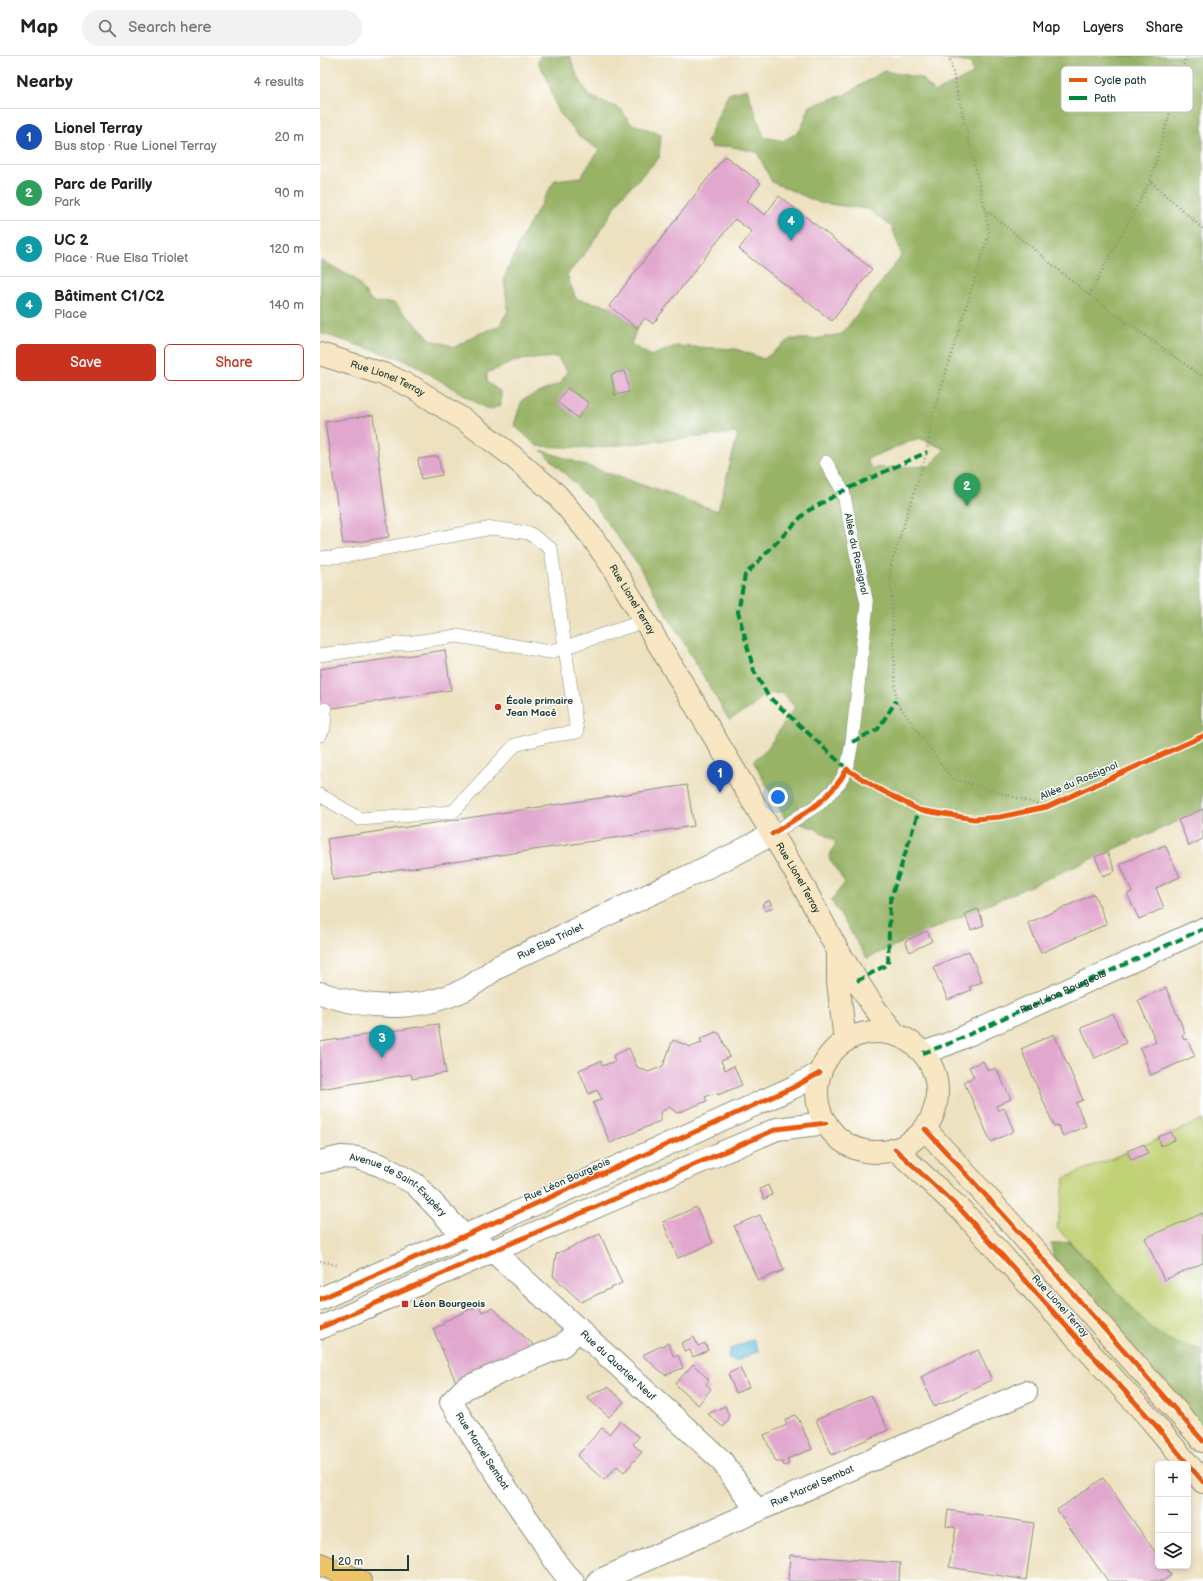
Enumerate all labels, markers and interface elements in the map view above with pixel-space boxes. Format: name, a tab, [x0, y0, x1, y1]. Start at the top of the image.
search box	[82, 10, 362, 46]
text: Map	[20, 16, 58, 39]
icon: search	[96, 17, 118, 39]
text: Search here	[128, 18, 211, 37]
text: Map	[1032, 19, 1060, 36]
text: Layers	[1082, 19, 1124, 36]
text: Share	[1146, 19, 1183, 36]
legend	[1061, 66, 1193, 112]
text: Nearby	[16, 72, 73, 92]
text: 4 results	[254, 74, 304, 90]
text: Cycle path	[1094, 74, 1146, 87]
text: Path	[1094, 92, 1116, 105]
text: Lionel Terray	[54, 119, 142, 138]
text: 1	[26, 129, 32, 145]
text: 20 m	[274, 129, 304, 145]
text: Bus stop · Rue Lionel Terray	[54, 138, 217, 154]
text: Parc de Parilly	[54, 175, 152, 194]
text: 2	[25, 185, 33, 201]
text: 90 m	[275, 185, 304, 201]
text: Park	[54, 194, 80, 210]
pin: 4	[778, 208, 804, 241]
text: UC 2	[54, 231, 88, 250]
text: 3	[25, 241, 33, 257]
text: 120 m	[269, 241, 304, 257]
text: Place · Rue Elsa Triolet	[54, 250, 188, 266]
text: Bâtiment C1/C2	[54, 287, 165, 306]
text: 4	[25, 297, 33, 313]
text: 140 m	[269, 297, 304, 313]
text: Place	[54, 306, 87, 322]
button: Save	[16, 344, 156, 381]
button: Share	[164, 344, 304, 381]
street label: Rue Lionel Terray	[349, 358, 427, 400]
pin: 2	[954, 473, 980, 506]
street label: Allée du Rossignol	[841, 512, 871, 596]
street label: Rue Lionel Terray	[606, 562, 658, 637]
place label: École primaire Jean Macé	[506, 695, 573, 719]
marker: École primaire Jean Macé	[493, 702, 503, 712]
street label: Allée du Rossignol	[1038, 759, 1120, 803]
pin: 1	[707, 760, 733, 793]
your location	[768, 787, 788, 807]
street label: Rue Lionel Terray	[773, 840, 823, 916]
street label: Rue Elsa Triolet	[515, 921, 585, 962]
street label: Rue Léon Bourgeois	[1018, 967, 1108, 1017]
pin: 3	[369, 1025, 395, 1058]
street label: Avenue de Saint-Exupéry	[349, 1151, 449, 1219]
street label: Rue Léon Bourgeois	[522, 1156, 612, 1204]
street label: Rue Lionel Terray	[1029, 1272, 1091, 1340]
place label: Léon Bourgeois	[413, 1298, 485, 1310]
marker: Léon Bourgeois	[400, 1299, 410, 1309]
street label: Rue du Quartier Neuf	[578, 1328, 658, 1403]
street label: Rue Marcel Sembat	[453, 1410, 511, 1492]
map controls	[1155, 1461, 1191, 1569]
button: +	[1155, 1461, 1191, 1497]
street label: Rue Marcel Sembat	[769, 1463, 856, 1510]
button: −	[1155, 1497, 1191, 1533]
button: layers	[1155, 1533, 1191, 1569]
scale bar	[332, 1553, 409, 1572]
text: 20 m	[338, 1555, 363, 1568]

